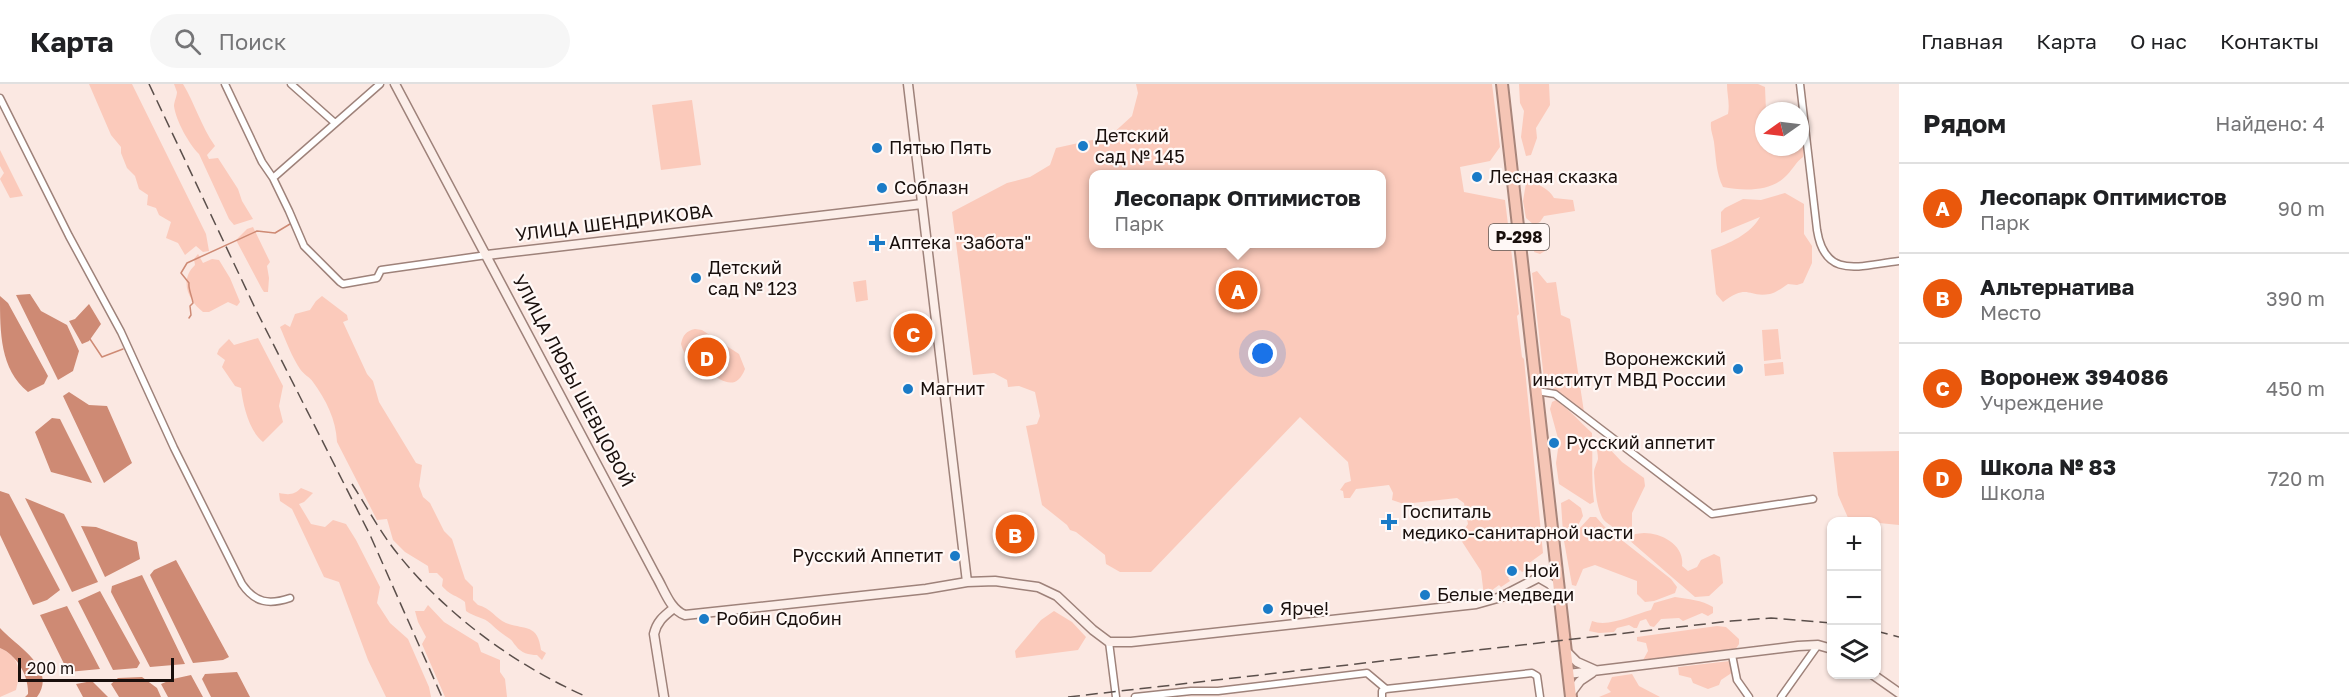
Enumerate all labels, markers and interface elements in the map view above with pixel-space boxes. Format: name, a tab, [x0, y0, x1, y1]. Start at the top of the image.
search box	[150, 14, 570, 68]
text: Карта	[30, 25, 114, 58]
icon: search	[171, 25, 204, 58]
text: Поиск	[219, 28, 286, 55]
text: Главная	[1921, 28, 2003, 54]
text: Карта	[2036, 28, 2097, 54]
text: О нас	[2130, 28, 2187, 54]
text: Контакты	[2220, 28, 2319, 54]
north arrow	[1755, 102, 1809, 156]
text: Рядом	[1923, 108, 2006, 139]
text: Найдено: 4	[2215, 111, 2325, 135]
place label: Детский сад № 145	[1095, 124, 1185, 167]
place label: Пятью Пять	[889, 136, 992, 158]
marker: Детский сад № 145	[1076, 139, 1090, 153]
marker: Пятью Пять	[870, 141, 884, 155]
place label: Лесная сказка	[1489, 165, 1618, 187]
popup	[1089, 170, 1386, 248]
marker: Лесная сказка	[1470, 170, 1484, 184]
place label: Соблазн	[894, 176, 969, 198]
marker: Соблазн	[875, 181, 889, 195]
text: Лесопарк Оптимистов	[1980, 183, 2227, 210]
text: Лесопарк Оптимистов	[1114, 184, 1361, 211]
text: A	[1935, 196, 1950, 220]
text: 90 m	[2278, 196, 2325, 220]
street label: УЛИЦА ШЕНДРИКОВА	[514, 199, 714, 245]
text: Парк	[1980, 210, 2030, 234]
text: Парк	[1114, 211, 1164, 235]
road number: Р-298	[1489, 224, 1549, 250]
place label: Аптека "Забота"	[889, 231, 1031, 253]
marker: Аптека "Забота"	[870, 236, 884, 250]
place label: Детский сад № 123	[708, 256, 797, 299]
pin: A	[1218, 268, 1258, 312]
street label: УЛИЦА ЛЮБЫ ШЕВЦОВОЙ	[509, 271, 639, 490]
marker: Детский сад № 123	[689, 271, 703, 285]
text: Альтернатива	[1980, 273, 2134, 300]
text: B	[1935, 286, 1950, 310]
text: 390 m	[2266, 286, 2325, 310]
text: Место	[1980, 300, 2041, 324]
pin: C	[894, 310, 932, 356]
pin: D	[688, 334, 726, 380]
your location	[1248, 339, 1277, 368]
place label: Воронежский институт МВД России	[1532, 347, 1726, 390]
marker: Воронежский институт МВД России	[1731, 362, 1745, 376]
text: Воронеж 394086	[1980, 363, 2168, 390]
text: C	[1935, 376, 1950, 400]
text: 450 m	[2266, 376, 2325, 400]
place label: Магнит	[920, 377, 985, 399]
marker: Магнит	[901, 382, 915, 396]
text: Учреждение	[1980, 390, 2104, 414]
place label: Русский аппетит	[1566, 431, 1715, 453]
marker: Русский аппетит	[1547, 436, 1561, 450]
text: Школа № 83	[1980, 453, 2116, 480]
text: D	[1935, 466, 1950, 490]
text: 720 m	[2268, 466, 2325, 490]
text: Школа	[1980, 480, 2045, 504]
place label: Госпиталь медико-санитарной части	[1402, 500, 1633, 543]
pin: B	[996, 512, 1034, 556]
marker: Госпиталь медико-санитарной части	[1380, 513, 1398, 531]
map controls	[1827, 517, 1881, 679]
button: +	[1827, 517, 1881, 571]
place label: Русский Аппетит	[792, 544, 943, 566]
marker: Русский Аппетит	[948, 549, 962, 563]
place label: Ной	[1524, 559, 1559, 581]
marker: Ной	[1505, 564, 1519, 578]
button: −	[1827, 571, 1881, 625]
place label: Белые медведи	[1437, 583, 1574, 605]
marker: Белые медведи	[1418, 588, 1432, 602]
place label: Ярче!	[1280, 597, 1329, 619]
marker: Ярче!	[1261, 602, 1275, 616]
place label: Робин Сдобин	[716, 607, 842, 629]
marker: Робин Сдобин	[697, 612, 711, 626]
button: layers	[1827, 625, 1881, 679]
scale bar	[18, 655, 174, 682]
text: 200 m	[27, 658, 74, 678]

